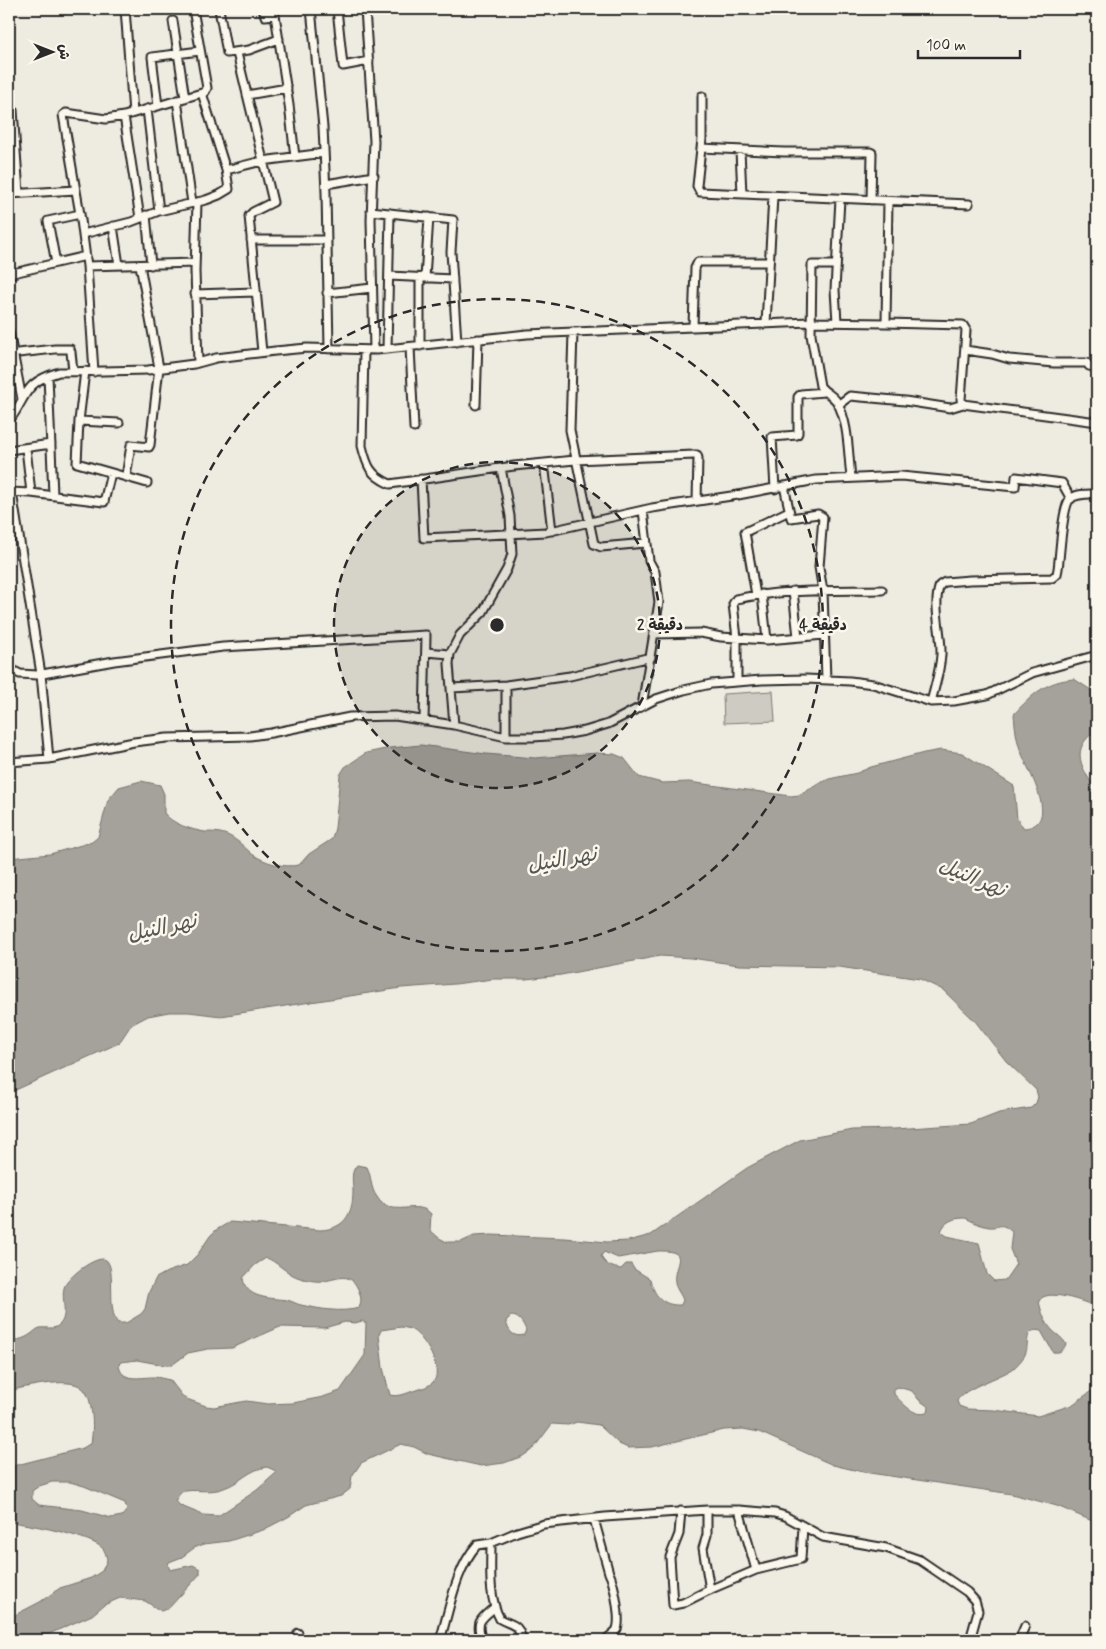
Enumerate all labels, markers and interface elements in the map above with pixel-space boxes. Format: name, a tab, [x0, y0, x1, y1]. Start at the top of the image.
north arrow	[28, 28, 78, 78]
scale bar	[918, 28, 1021, 60]
text: 100 m	[926, 36, 966, 56]
text: ش	[55, 44, 73, 60]
centre of rings	[488, 616, 506, 634]
text: 2 دقيقة	[637, 616, 683, 636]
text: 4 دقيقة	[799, 616, 847, 636]
water label: نهر النيل	[525, 840, 601, 880]
water label: نهر النيل	[934, 851, 1012, 905]
water label: نهر النيل	[125, 907, 201, 949]

